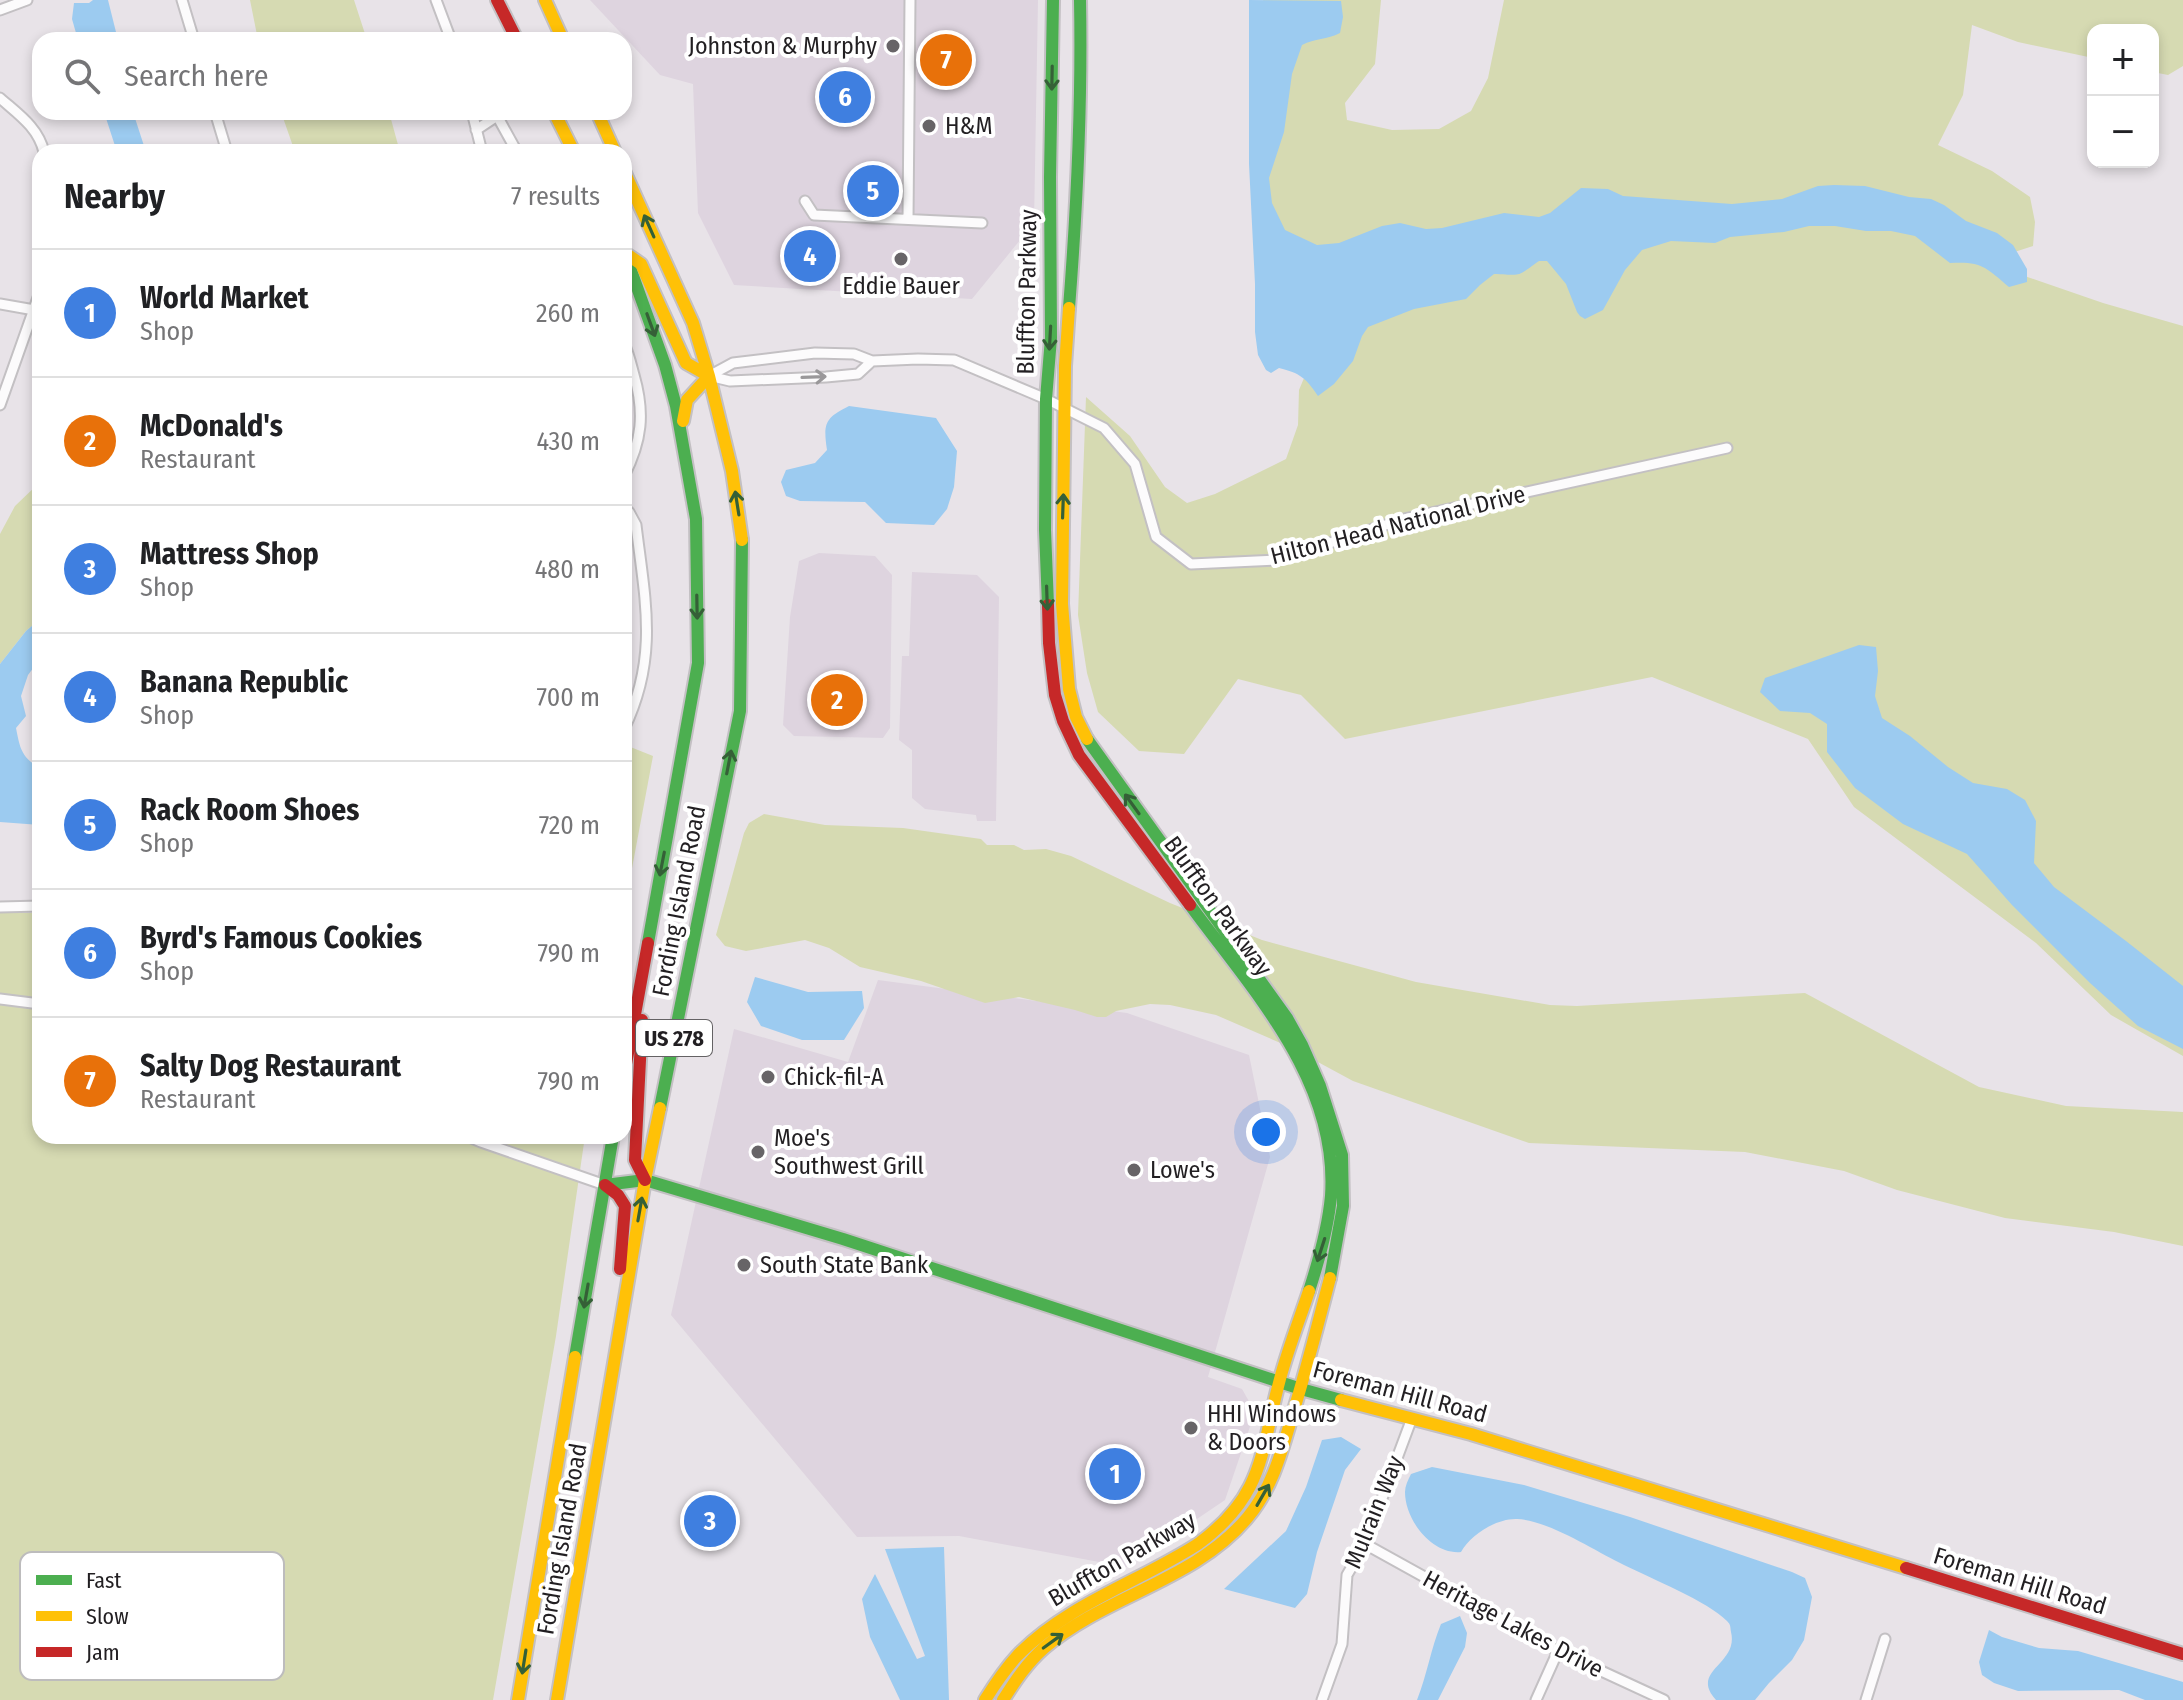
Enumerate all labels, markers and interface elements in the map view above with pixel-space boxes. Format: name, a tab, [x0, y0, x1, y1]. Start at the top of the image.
map controls	[2087, 24, 2159, 168]
button: +	[2087, 24, 2159, 96]
pin: 7	[920, 30, 972, 90]
search box	[32, 32, 632, 120]
place label: Johnston & Murphy	[688, 32, 877, 60]
marker: Johnston & Murphy	[884, 37, 902, 55]
icon: search	[60, 54, 104, 98]
text: Search here	[124, 58, 269, 94]
one-way arrow	[1044, 64, 1060, 91]
pin: 6	[819, 67, 871, 127]
button: −	[2087, 96, 2159, 168]
place label: H&M	[945, 112, 993, 140]
marker: H&M	[920, 117, 938, 135]
pin: 5	[847, 161, 899, 221]
text: Nearby	[64, 176, 165, 217]
text: 7 results	[511, 181, 600, 212]
street label: Bluffton Parkway	[1012, 209, 1042, 375]
one-way arrow	[640, 214, 655, 238]
pin: 4	[784, 226, 836, 286]
marker: Eddie Bauer	[892, 250, 910, 268]
place label: Eddie Bauer	[842, 272, 960, 300]
text: World Market	[140, 280, 309, 316]
text: 1	[85, 298, 96, 329]
text: 260 m	[536, 298, 600, 329]
one-way arrow	[644, 312, 659, 337]
text: Shop	[140, 316, 194, 347]
one-way arrow	[1043, 324, 1058, 351]
one-way arrow	[800, 370, 827, 385]
text: McDonald's	[140, 408, 283, 444]
text: 2	[84, 426, 96, 457]
text: 430 m	[536, 426, 600, 457]
text: Restaurant	[140, 444, 256, 475]
street label: Hilton Head National Drive	[1268, 480, 1528, 570]
one-way arrow	[728, 491, 743, 517]
one-way arrow	[1056, 493, 1071, 520]
text: Mattress Shop	[140, 536, 319, 572]
text: 3	[84, 554, 96, 585]
text: 480 m	[535, 554, 600, 585]
text: Shop	[140, 572, 194, 603]
one-way arrow	[1040, 584, 1055, 611]
one-way arrow	[689, 593, 705, 620]
text: Banana Republic	[140, 664, 348, 700]
pin: 2	[811, 670, 863, 730]
text: 4	[83, 682, 97, 713]
text: 700 m	[537, 682, 600, 713]
text: Shop	[140, 700, 194, 731]
one-way arrow	[723, 750, 738, 775]
text: Rack Room Shoes	[140, 792, 359, 828]
one-way arrow	[1124, 794, 1141, 815]
street label: Fording Island Road	[647, 803, 711, 999]
text: 5	[84, 810, 96, 841]
text: 720 m	[539, 810, 600, 841]
text: Shop	[140, 828, 194, 859]
street label: Bluffton Parkway	[1158, 831, 1278, 981]
one-way arrow	[654, 850, 669, 876]
text: Byrd's Famous Cookies	[140, 920, 422, 956]
text: 6	[83, 938, 97, 969]
text: 790 m	[538, 938, 600, 969]
text: Shop	[140, 956, 194, 987]
road number: US 278	[636, 1020, 712, 1056]
text: Salty Dog Restaurant	[140, 1048, 401, 1084]
place label: Chick-fil-A	[784, 1063, 884, 1091]
text: 7	[84, 1066, 96, 1097]
text: 790 m	[538, 1066, 600, 1097]
marker: Chick-fil-A	[759, 1068, 777, 1086]
text: Restaurant	[140, 1084, 256, 1115]
your location	[1246, 1112, 1286, 1152]
place label: Moe's Southwest Grill	[774, 1124, 924, 1180]
marker: Moe's Southwest Grill	[749, 1143, 767, 1161]
place label: Lowe's	[1150, 1156, 1215, 1184]
marker: Lowe's	[1125, 1161, 1143, 1179]
one-way arrow	[634, 1197, 649, 1222]
one-way arrow	[1313, 1237, 1328, 1263]
place label: South State Bank	[760, 1251, 929, 1279]
marker: South State Bank	[735, 1256, 753, 1274]
one-way arrow	[577, 1282, 592, 1308]
street label: Foreman Hill Road	[1310, 1355, 1490, 1429]
place label: HHI Windows & Doors	[1207, 1400, 1336, 1456]
marker: HHI Windows & Doors	[1182, 1419, 1200, 1437]
street label: Fording Island Road	[531, 1441, 593, 1637]
pin: 1	[1089, 1444, 1141, 1504]
street label: Mulrain Way	[1339, 1451, 1409, 1572]
one-way arrow	[1256, 1483, 1271, 1507]
pin: 3	[684, 1491, 736, 1551]
street label: Bluffton Parkway	[1043, 1505, 1201, 1612]
street label: Foreman Hill Road	[1930, 1541, 2110, 1621]
legend	[20, 1552, 284, 1680]
street label: Heritage Lakes Drive	[1418, 1565, 1608, 1683]
text: Fast	[86, 1567, 122, 1594]
text: Slow	[86, 1603, 129, 1630]
one-way arrow	[1042, 1633, 1063, 1650]
text: Jam	[86, 1639, 120, 1666]
one-way arrow	[515, 1649, 530, 1675]

